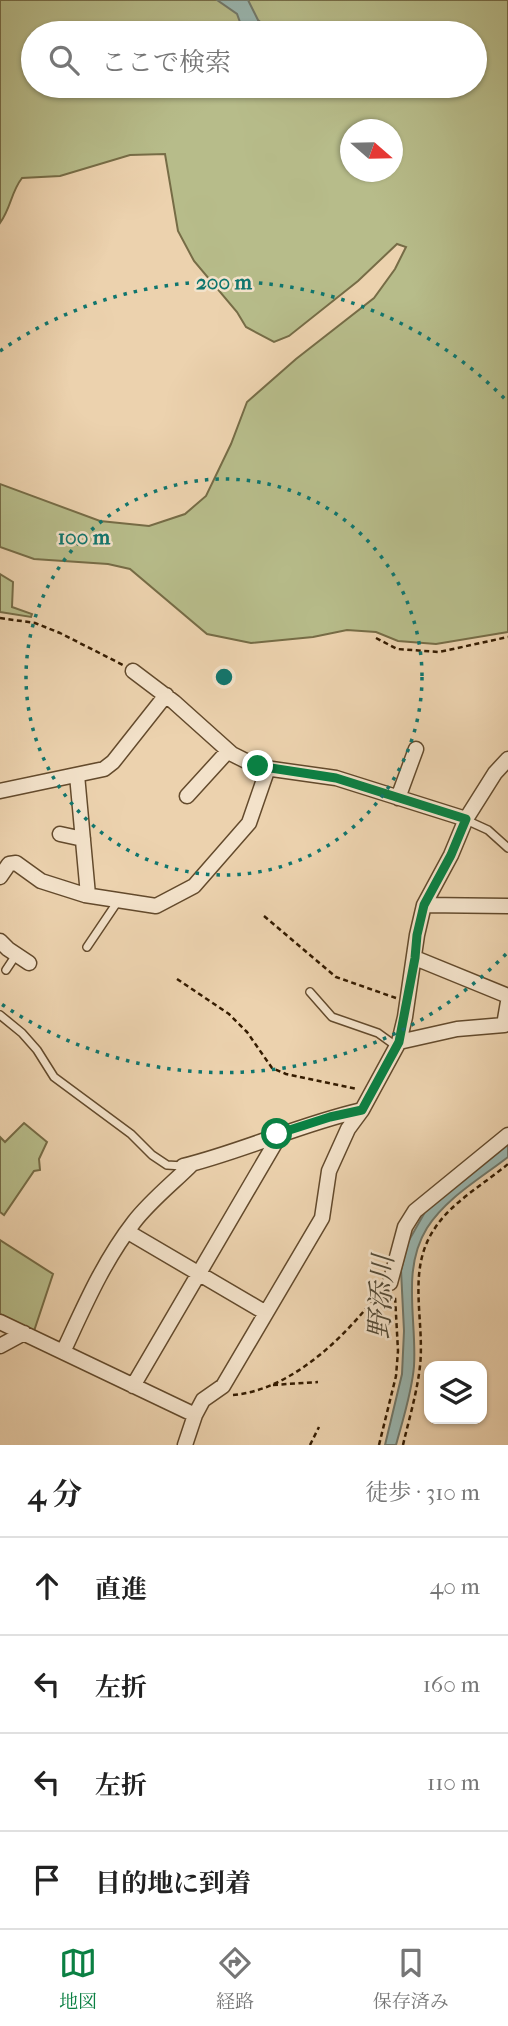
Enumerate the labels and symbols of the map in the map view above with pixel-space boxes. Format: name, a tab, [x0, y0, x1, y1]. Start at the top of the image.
north arrow	[340, 119, 403, 182]
text: 200 m	[196, 270, 253, 294]
text: 100 m	[58, 525, 111, 549]
centre of rings	[212, 665, 236, 689]
route end	[242, 750, 273, 781]
route start	[261, 1118, 292, 1149]
water label: 野添川	[362, 1251, 400, 1340]

